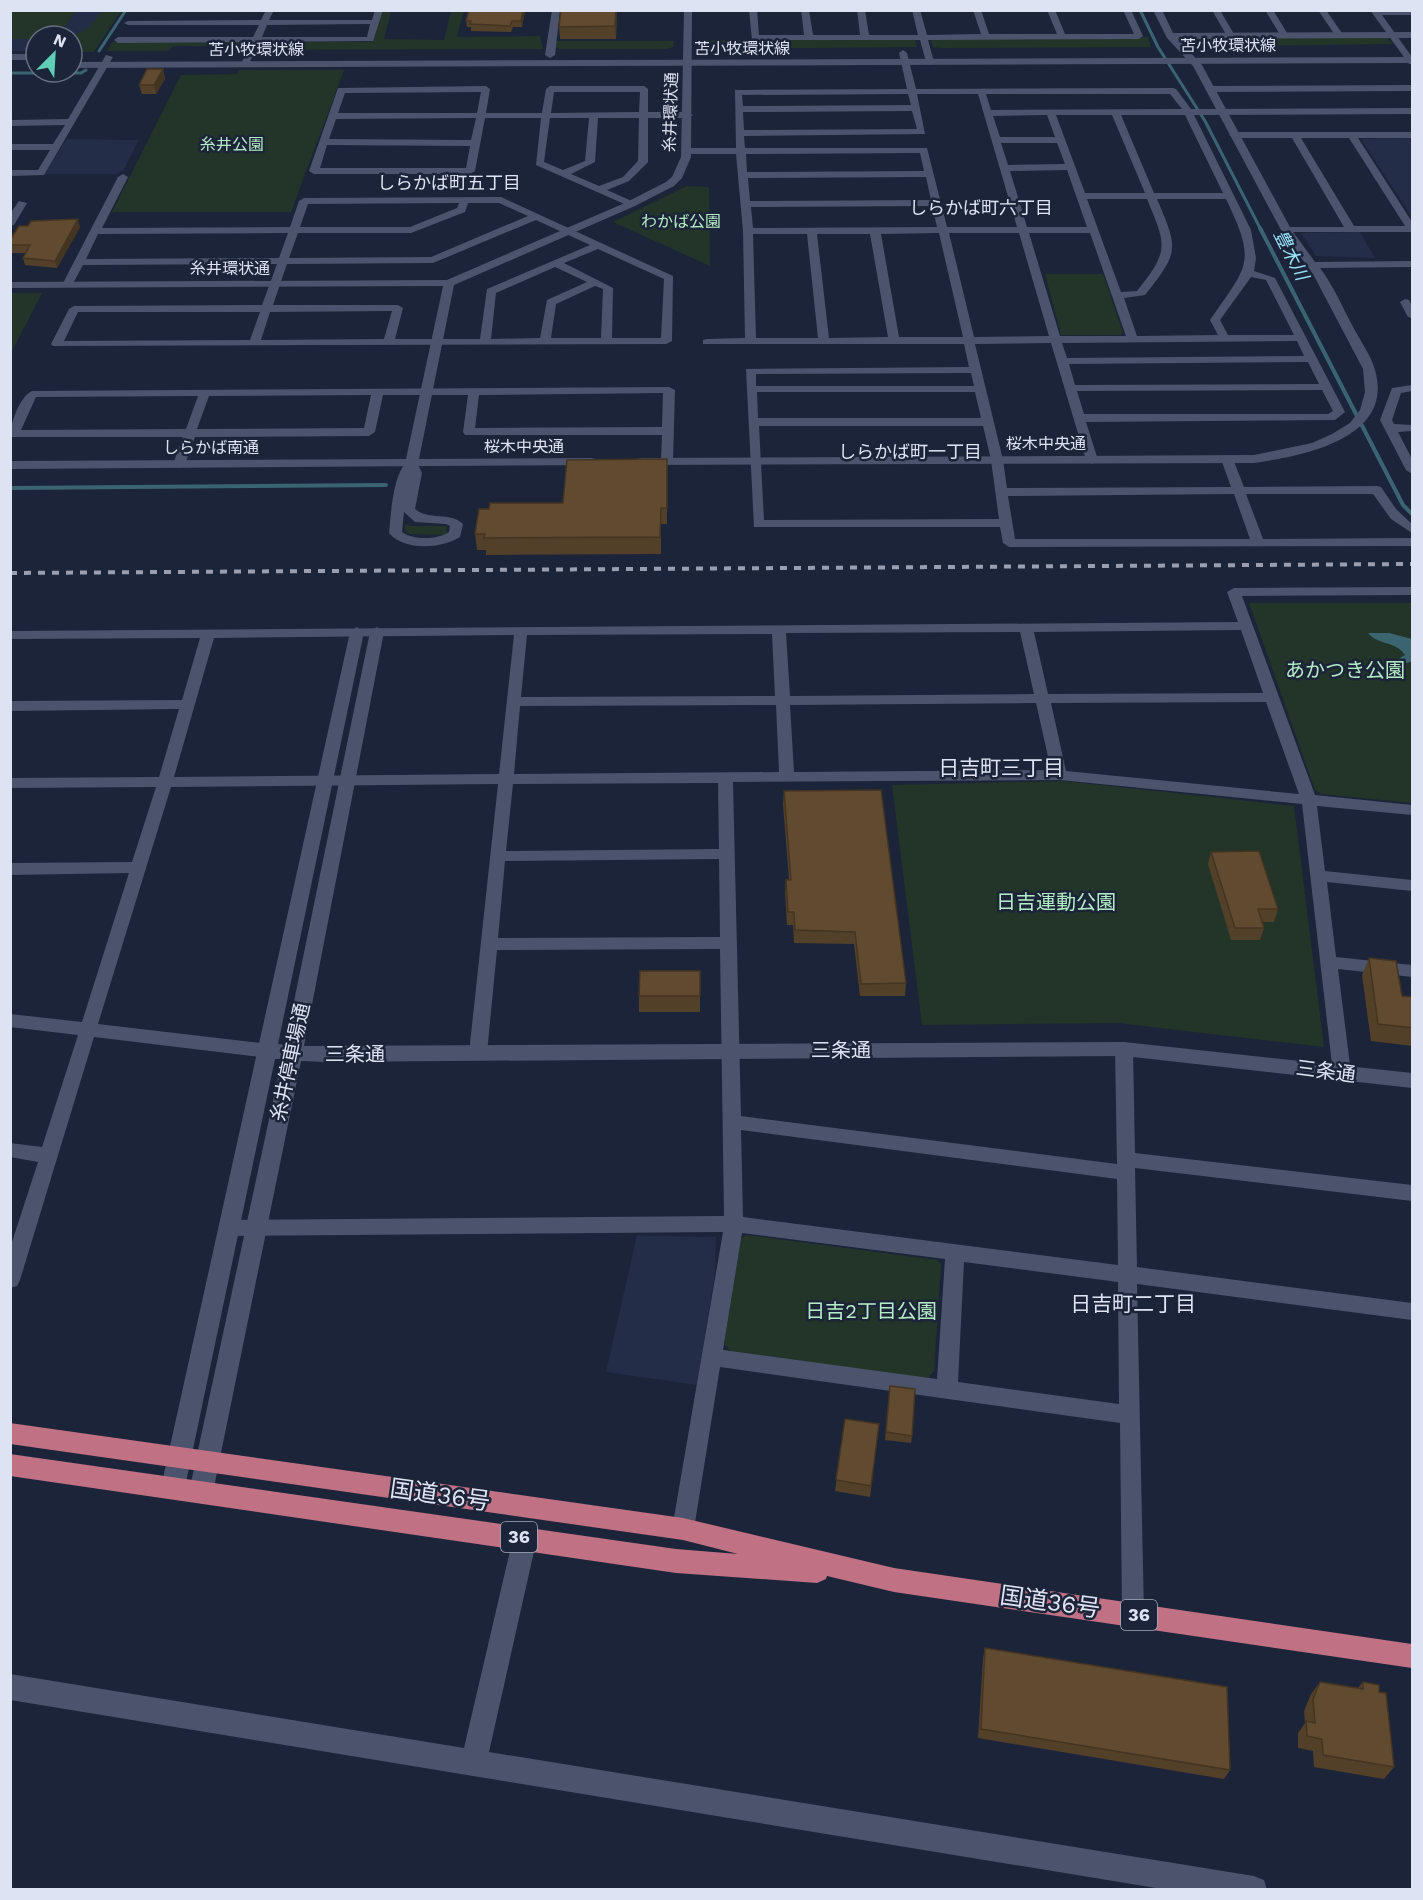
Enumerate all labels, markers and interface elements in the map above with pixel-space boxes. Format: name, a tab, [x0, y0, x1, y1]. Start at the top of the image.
north arrow	[24, 24, 84, 84]
text: N	[51, 30, 69, 52]
street label: 苫小牧環状線	[1180, 36, 1276, 55]
street label: 苫小牧環状線	[694, 39, 790, 58]
street label: 苫小牧環状線	[208, 40, 304, 59]
street label: 糸井環状通	[660, 72, 681, 152]
park label: 糸井公園	[200, 135, 264, 154]
district label: しらかば町五丁目	[377, 172, 521, 193]
district label: しらかば町六丁目	[909, 197, 1053, 218]
park label: わかば公園	[641, 212, 721, 231]
water label: 豊木川	[1270, 226, 1314, 285]
street label: 糸井環状通	[190, 259, 270, 278]
street label: 桜木中央通	[1006, 434, 1086, 453]
street label: 桜木中央通	[484, 437, 564, 456]
street label: しらかば南通	[163, 438, 259, 457]
district label: しらかば町一丁目	[838, 441, 982, 462]
park label: あかつき公園	[1285, 658, 1405, 682]
district label: 日吉町三丁目	[938, 755, 1064, 780]
park label: 日吉運動公園	[996, 890, 1116, 914]
street label: 糸井停車場通	[266, 1001, 314, 1123]
street label: 三条通	[811, 1038, 871, 1062]
street label: 三条通	[325, 1042, 385, 1066]
street label: 三条通	[1295, 1055, 1357, 1087]
district label: 日吉町二丁目	[1070, 1291, 1196, 1316]
park label: 日吉2丁目公園	[805, 1299, 937, 1323]
street label: 国道36号	[388, 1474, 492, 1516]
road number: 36	[501, 1522, 537, 1552]
street label: 国道36号	[998, 1581, 1102, 1623]
road number: 36	[1121, 1600, 1157, 1630]

